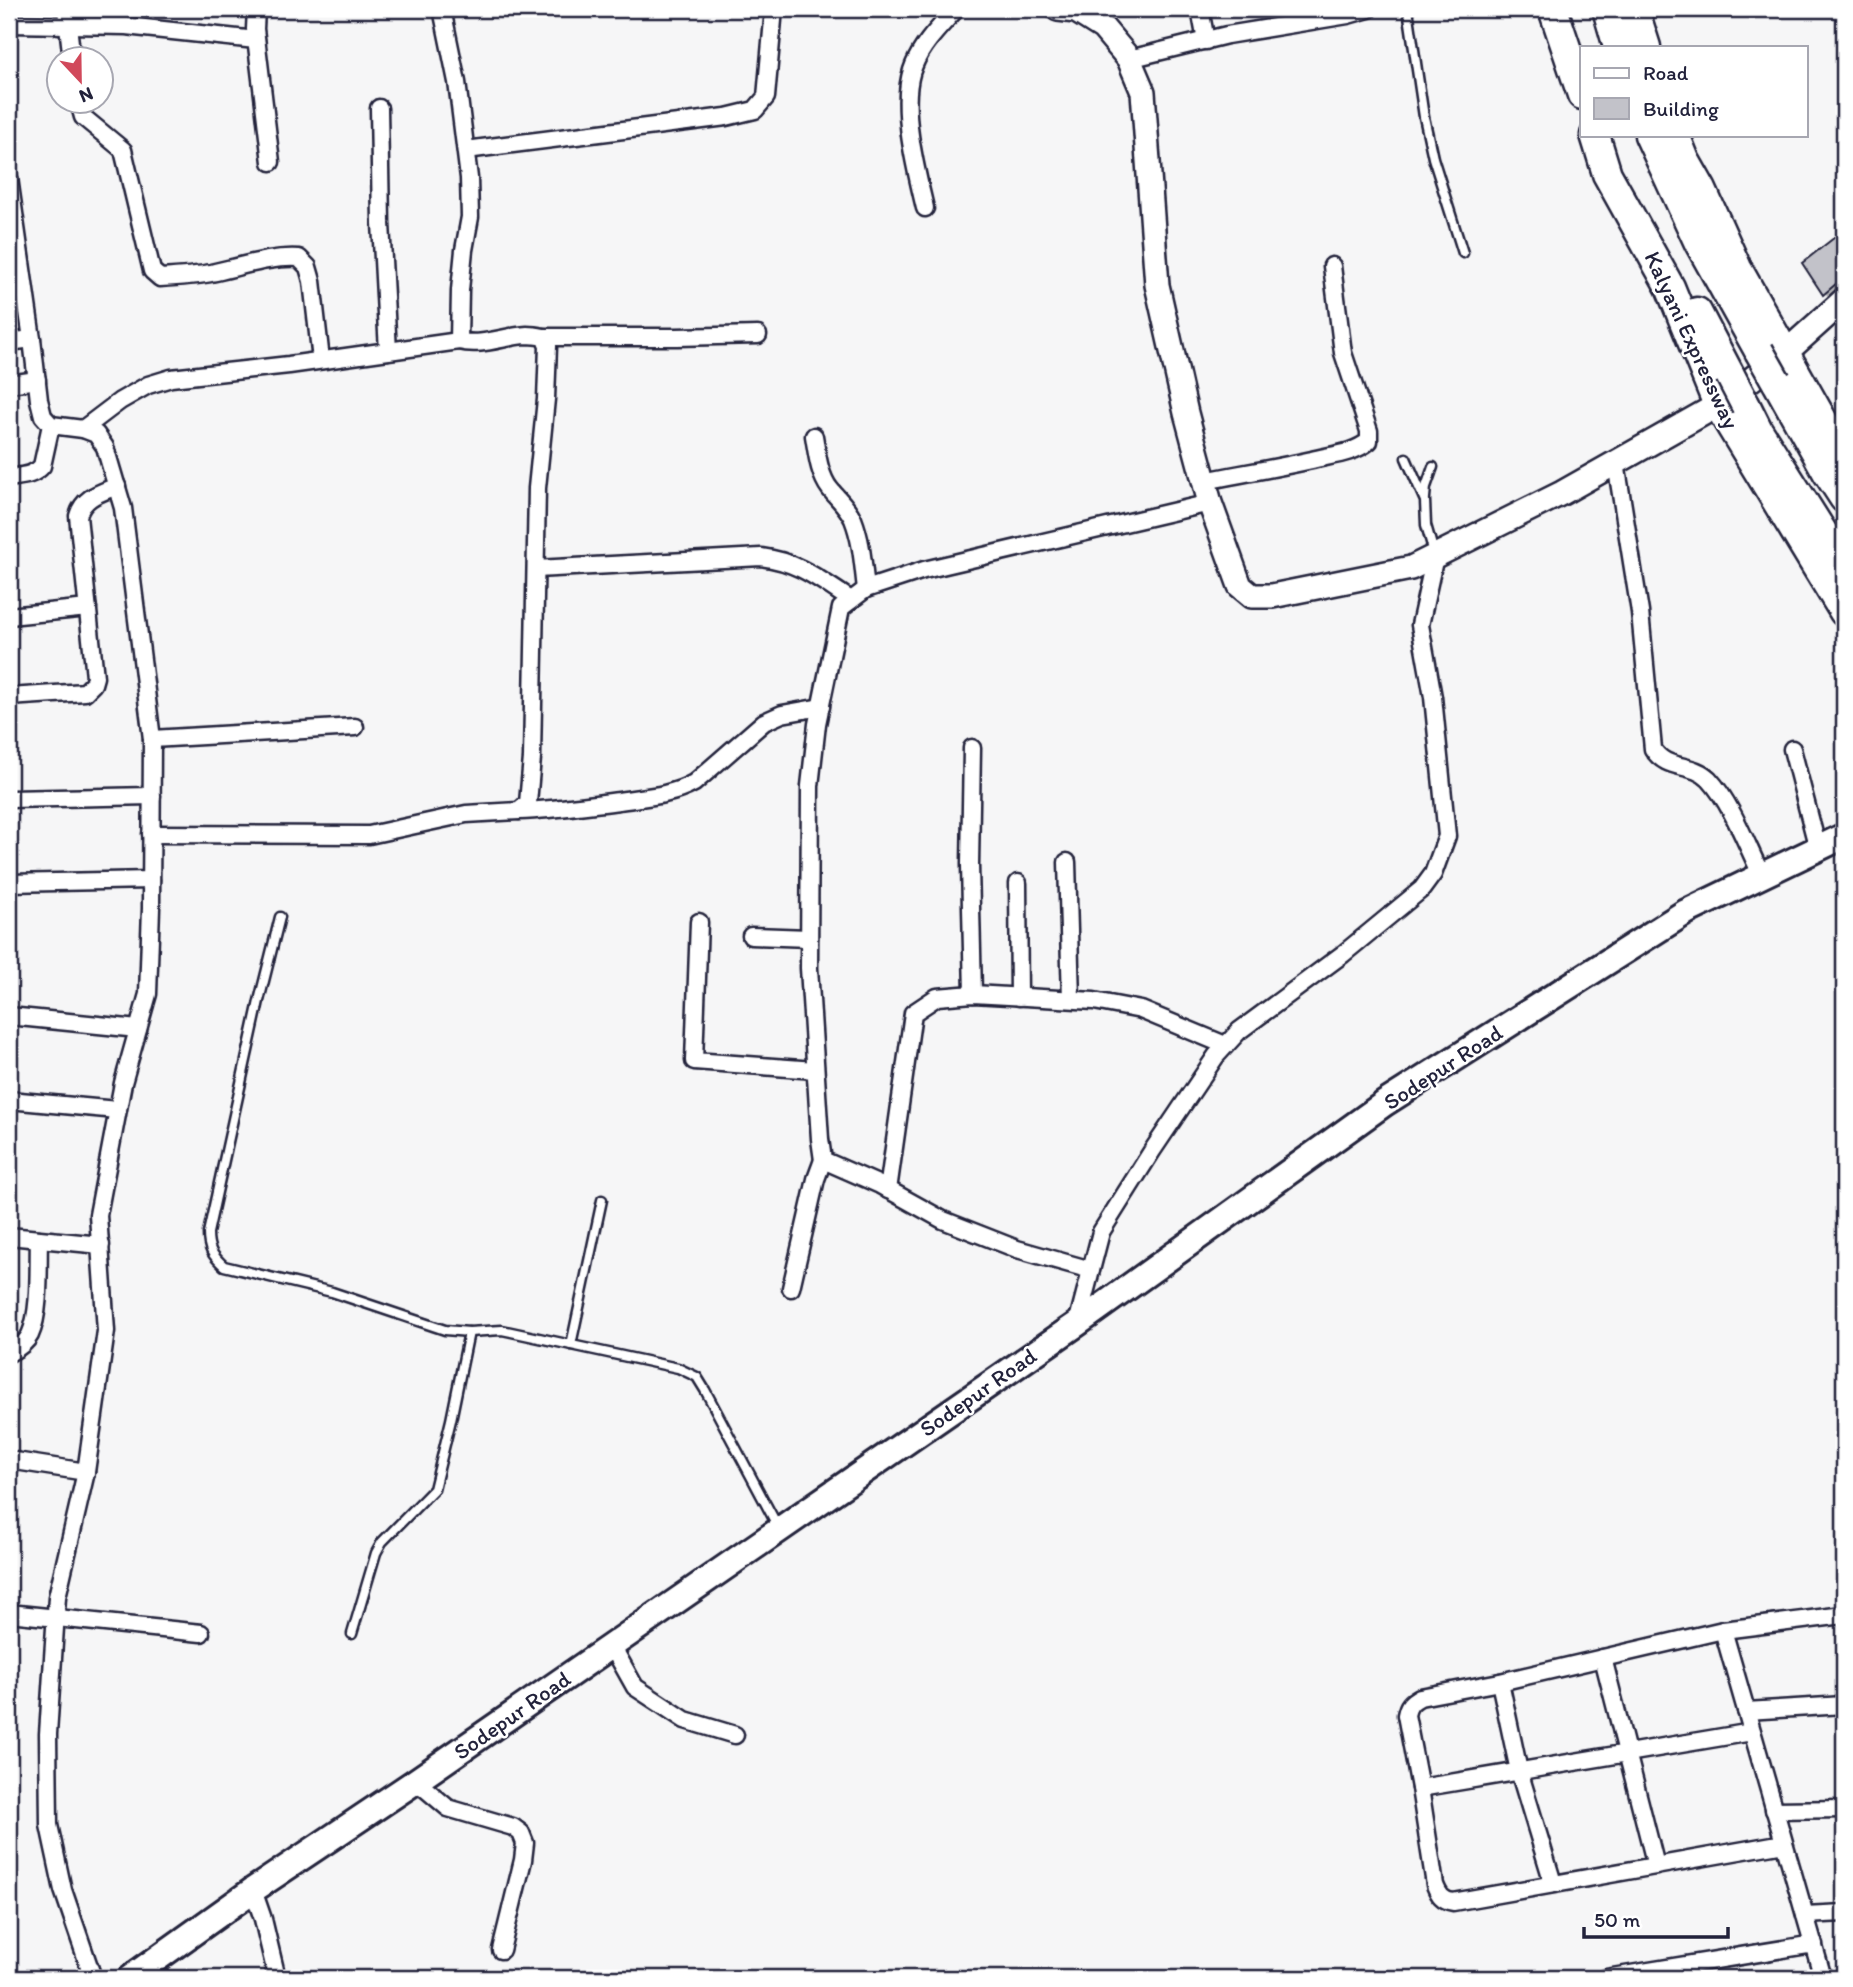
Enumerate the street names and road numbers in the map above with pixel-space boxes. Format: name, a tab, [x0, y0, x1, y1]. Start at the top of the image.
street label: Kalyani Expressway	[1639, 247, 1746, 433]
street label: Sodepur Road	[1378, 1018, 1508, 1116]
street label: Sodepur Road	[914, 1341, 1042, 1443]
street label: Sodepur Road	[448, 1664, 576, 1766]

